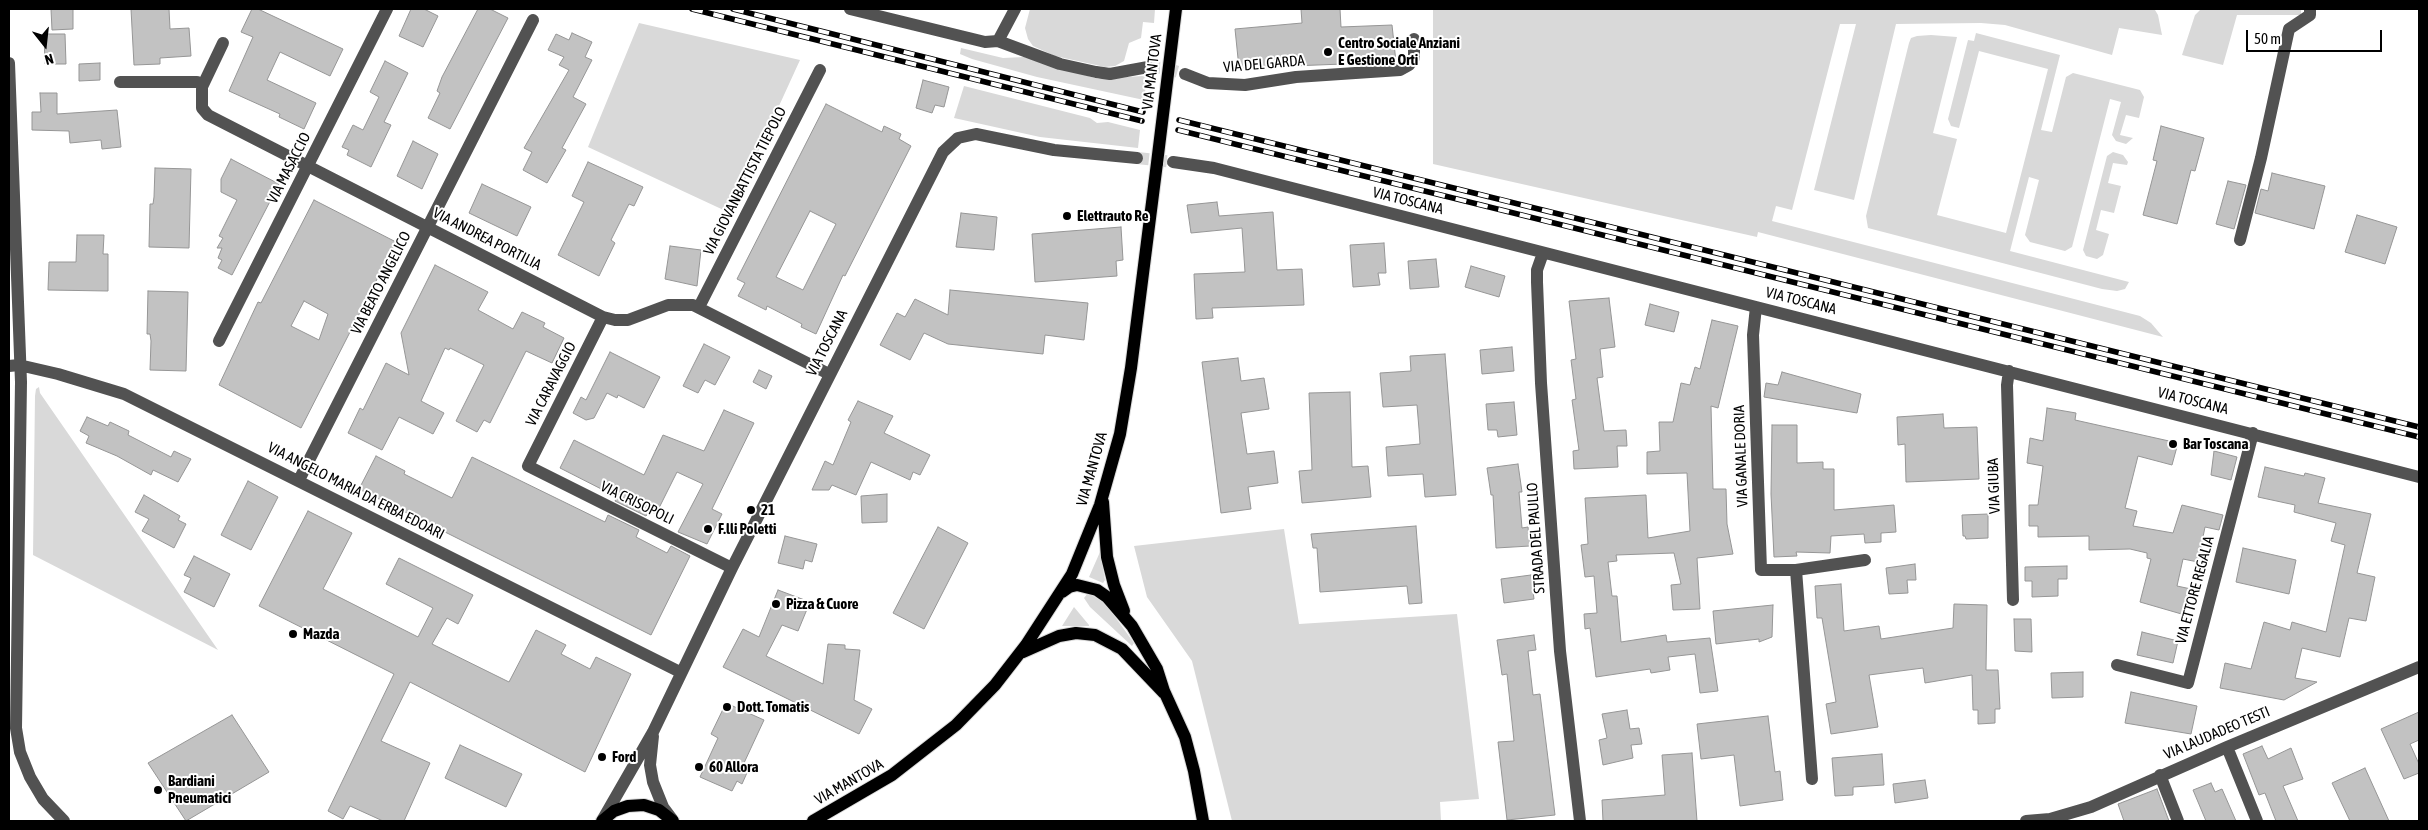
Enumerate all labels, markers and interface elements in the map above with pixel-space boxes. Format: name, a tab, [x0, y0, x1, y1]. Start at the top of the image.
north arrow	[20, 20, 70, 70]
scale bar	[2248, 20, 2384, 52]
text: 50 m	[2254, 30, 2281, 47]
street label: VIA MANTOVA	[1138, 33, 1166, 111]
place label: Centro Sociale Anziani E Gestione Orti	[1338, 34, 1460, 69]
marker: Centro Sociale Anziani E Gestione Orti	[1322, 46, 1334, 58]
text: N	[43, 51, 55, 68]
street label: VIA DEL GARDA	[1222, 51, 1306, 77]
street label: VIA GIOVANBATTISTA TIEPOLO	[700, 104, 790, 258]
street label: VIA MASACCIO	[263, 129, 315, 207]
street label: VIA TOSCANA	[1371, 184, 1445, 218]
street label: VIA ANDREA PORTILIA	[430, 204, 544, 274]
place label: Elettrauto Re	[1077, 207, 1149, 225]
marker: Elettrauto Re	[1061, 210, 1073, 222]
street label: VIA BEATO ANGELICO	[347, 228, 415, 338]
street label: VIA TOSCANA	[1764, 284, 1838, 318]
street label: VIA TOSCANA	[803, 307, 851, 379]
street label: VIA CARAVAGGIO	[522, 339, 580, 429]
street label: VIA TOSCANA	[2156, 384, 2230, 418]
street label: VIA GANALE DORIA	[1730, 405, 1752, 507]
street label: VIA MANTOVA	[1073, 430, 1111, 508]
place label: Bar Toscana	[2183, 435, 2248, 453]
street label: VIA ANGELO MARIA DA ERBA EDOARI	[265, 438, 447, 544]
marker: Bar Toscana	[2167, 438, 2179, 450]
street label: VIA GIUBA	[1984, 458, 2004, 514]
street label: VIA CRISOPOLI	[597, 477, 677, 529]
street label: STRADA DEL PAULLO	[1523, 482, 1549, 594]
place label: 21	[761, 501, 775, 519]
marker: 21	[745, 504, 757, 516]
place label: F.lli Poletti	[718, 520, 776, 538]
marker: F.lli Poletti	[702, 523, 714, 535]
street label: VIA ETTORE REGALIA	[2172, 534, 2218, 646]
place label: Pizza & Cuore	[786, 595, 859, 613]
marker: Pizza & Cuore	[770, 598, 782, 610]
place label: Mazda	[303, 625, 339, 643]
marker: Mazda	[287, 628, 299, 640]
place label: Dott. Tomatis	[737, 698, 809, 716]
marker: Dott. Tomatis	[721, 701, 733, 713]
street label: VIA LAUDADEO TESTI	[2161, 703, 2273, 763]
place label: Ford	[612, 748, 636, 766]
marker: Ford	[596, 751, 608, 763]
street label: VIA MANTOVA	[812, 755, 886, 809]
place label: 60 Allora	[709, 758, 758, 776]
marker: 60 Allora	[693, 761, 705, 773]
place label: Bardiani Pneumatici	[168, 772, 231, 807]
marker: Bardiani Pneumatici	[152, 784, 164, 796]

